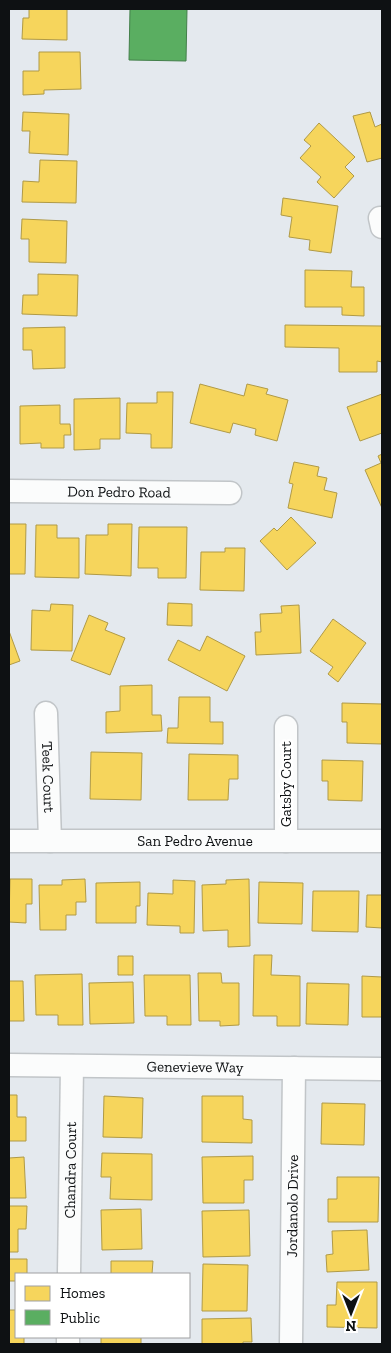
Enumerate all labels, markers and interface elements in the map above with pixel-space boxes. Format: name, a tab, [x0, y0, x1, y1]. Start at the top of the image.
street label: Don Pedro Road	[67, 483, 172, 501]
street label: Teek Court	[38, 741, 58, 813]
street label: Gatsby Court	[277, 741, 295, 827]
street label: San Pedro Avenue	[137, 832, 253, 850]
street label: Genevieve Way	[146, 1057, 244, 1077]
street label: Chandra Court	[61, 1121, 80, 1219]
street label: Jordanolo Drive	[283, 1155, 302, 1257]
legend	[15, 1273, 190, 1338]
text: Homes	[60, 1284, 105, 1302]
north arrow	[326, 1288, 376, 1338]
text: Public	[60, 1309, 100, 1327]
text: N	[345, 1317, 356, 1334]

